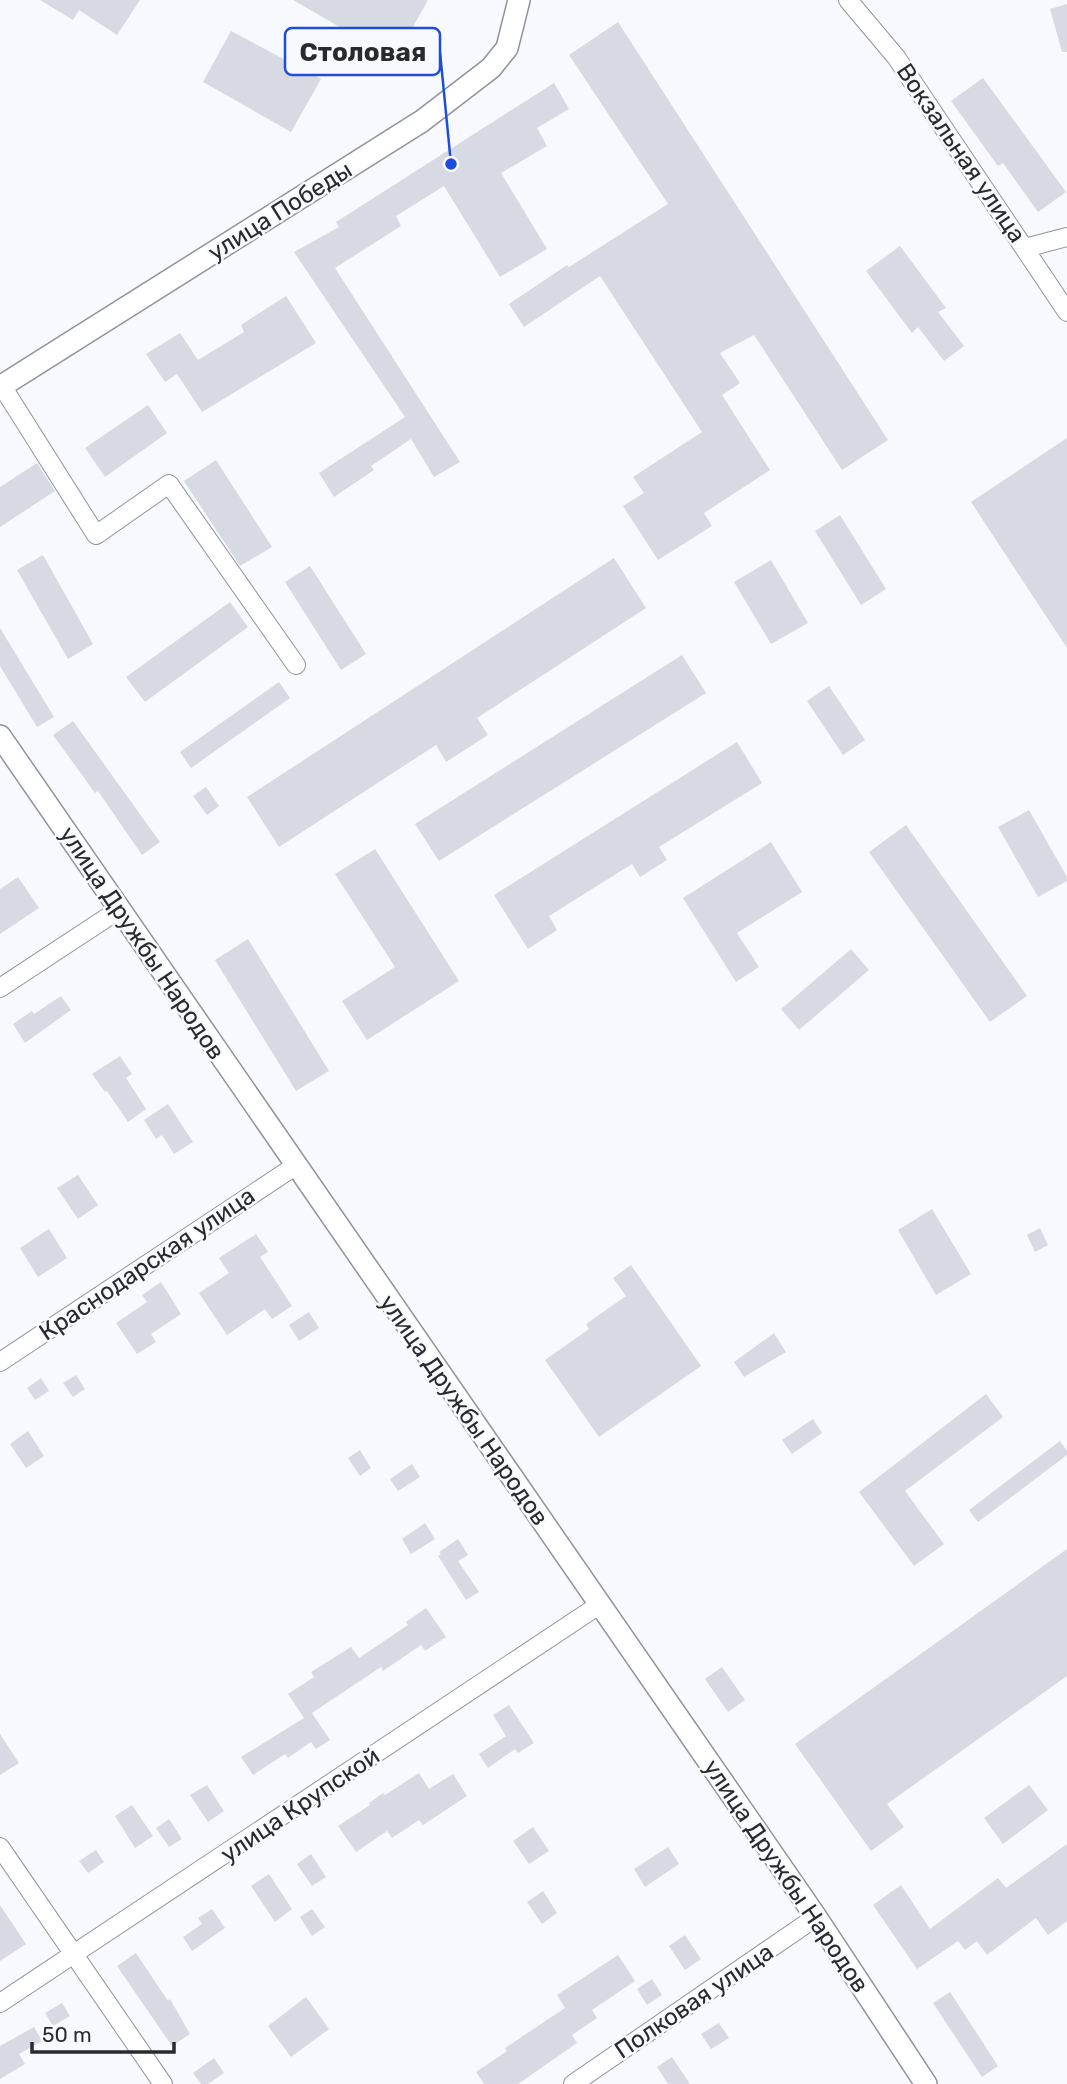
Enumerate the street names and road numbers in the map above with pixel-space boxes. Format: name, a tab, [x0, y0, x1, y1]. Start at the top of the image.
street label: Вокзальная улица	[891, 58, 1031, 248]
street label: улица Победы	[203, 156, 357, 266]
street label: улица Дружбы Народов	[54, 821, 230, 1065]
street label: Краснодарская улица	[34, 1181, 260, 1347]
street label: улица Дружбы Народов	[374, 1289, 554, 1531]
street label: улица Крупской	[215, 1742, 385, 1868]
street label: улица Дружбы Народов	[698, 1754, 874, 1998]
street label: Полковая улица	[609, 1938, 779, 2064]

